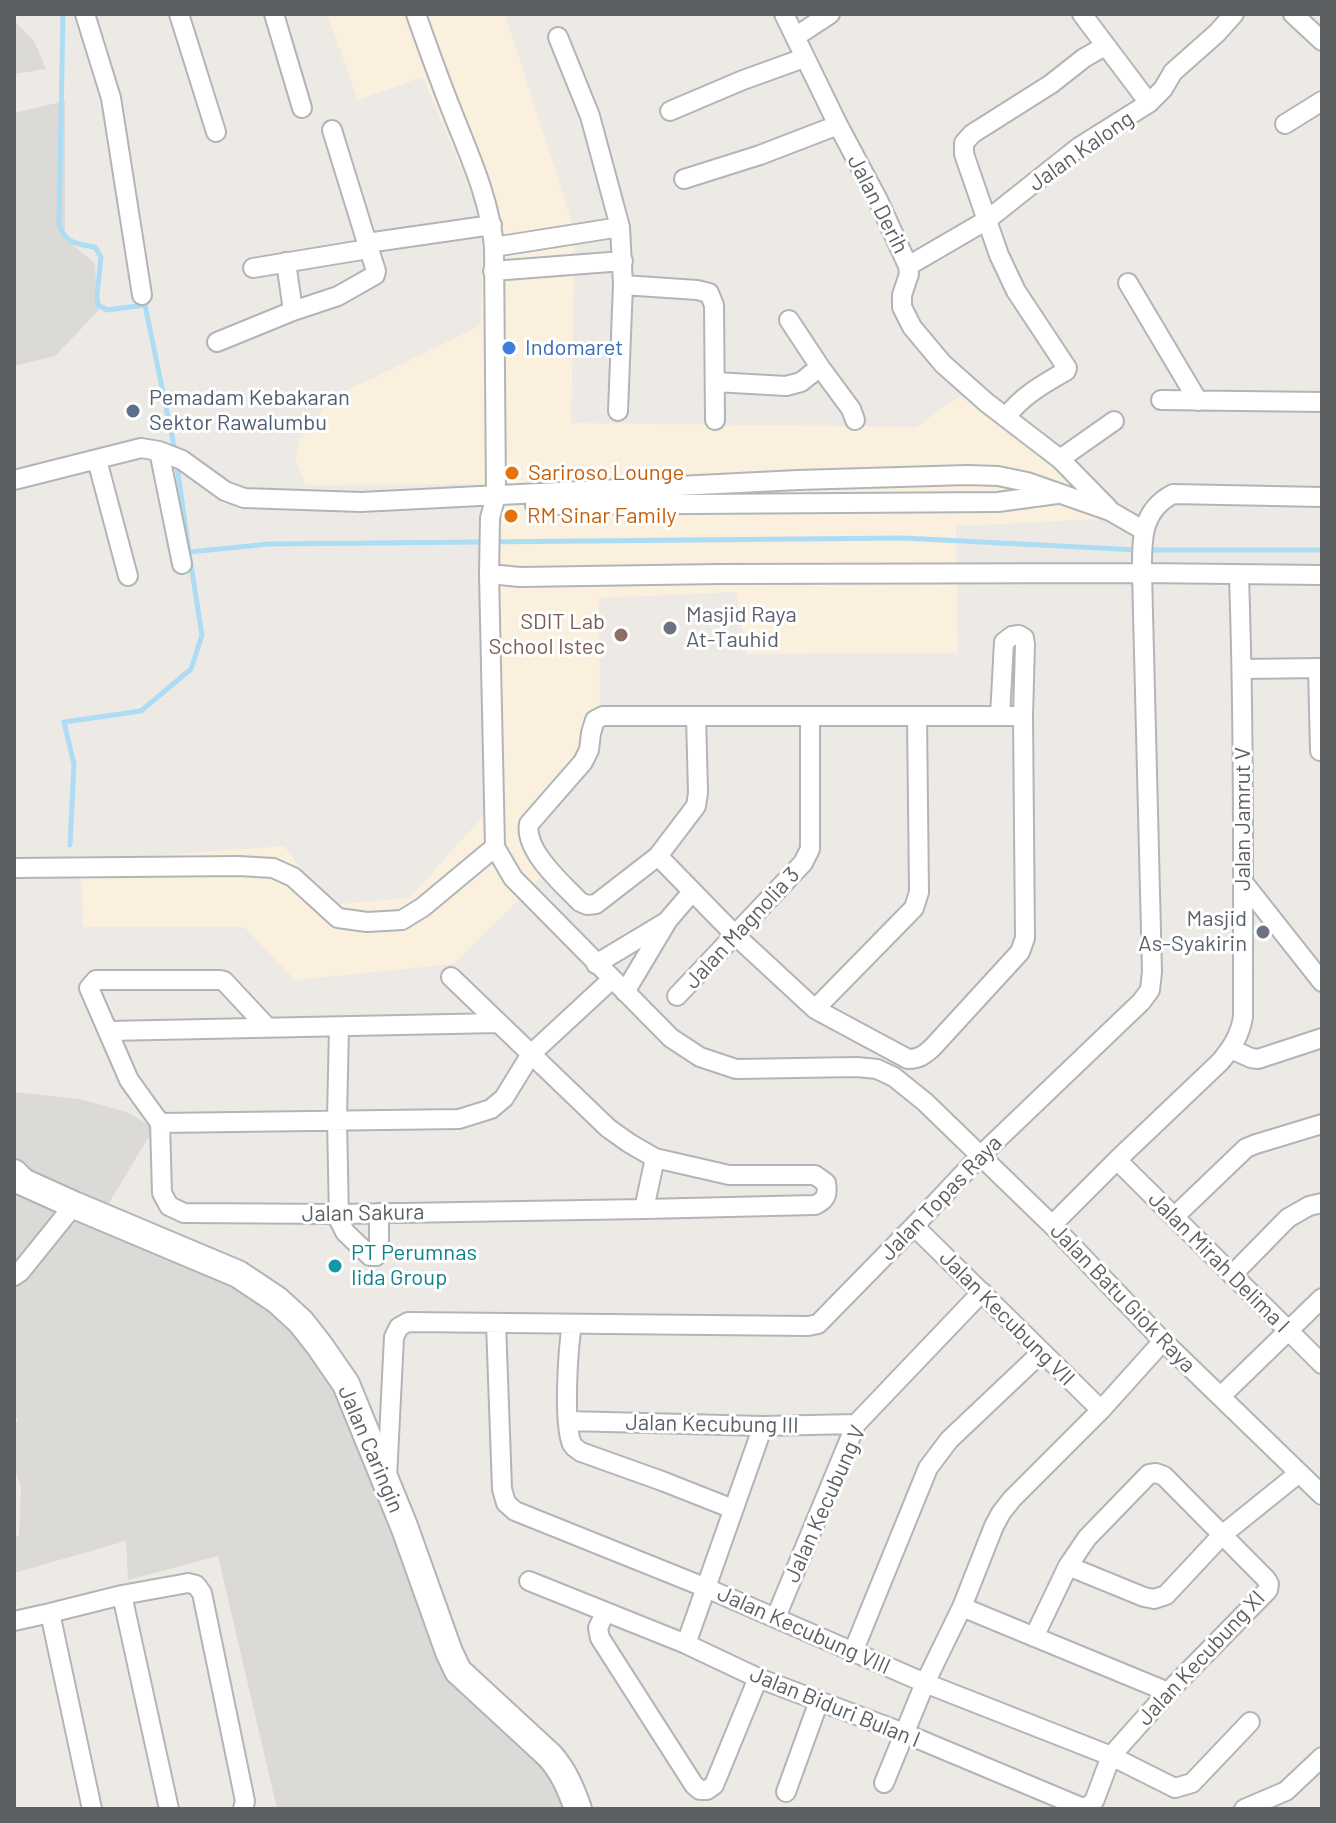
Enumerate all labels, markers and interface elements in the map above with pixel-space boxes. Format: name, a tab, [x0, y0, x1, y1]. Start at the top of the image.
street label: Jalan Kalong	[1024, 105, 1138, 197]
street label: Jalan Derih	[842, 150, 914, 258]
place label: Indomaret	[525, 335, 623, 361]
marker: Indomaret	[500, 339, 518, 357]
place label: Pemadam Kebakaran Sektor Rawalumbu	[149, 385, 350, 436]
marker: Pemadam Kebakaran Sektor Rawalumbu	[124, 402, 142, 420]
place label: Sariroso Lounge	[528, 460, 684, 486]
marker: Sariroso Lounge	[503, 464, 521, 482]
place label: RM Sinar Family	[527, 503, 677, 529]
marker: RM Sinar Family	[502, 507, 520, 525]
place label: Masjid Raya At-Tauhid	[686, 602, 797, 654]
place label: SDIT Lab School Istec	[488, 609, 605, 660]
marker: Masjid Raya At-Tauhid	[661, 619, 679, 637]
marker: SDIT Lab School Istec	[612, 626, 630, 644]
street label: Jalan Jamrut V	[1230, 747, 1256, 891]
street label: Jalan Magnolia 3	[679, 862, 805, 994]
place label: Masjid As-Syakirin	[1138, 906, 1247, 958]
marker: Masjid As-Syakirin	[1254, 923, 1272, 941]
street label: Jalan Topas Raya	[875, 1130, 1007, 1266]
street label: Jalan Mirah Delima I	[1143, 1186, 1295, 1338]
street label: Jalan Sakura	[301, 1199, 425, 1227]
street label: Jalan Batu Giok Raya	[1045, 1218, 1201, 1378]
place label: PT Perumnas Iida Group	[351, 1240, 477, 1292]
street label: Jalan Kecubung VII	[934, 1245, 1080, 1391]
marker: PT Perumnas Iida Group	[326, 1257, 344, 1275]
street label: Jalan Caringin	[332, 1381, 410, 1517]
street label: Jalan Kecubung III	[625, 1409, 799, 1439]
street label: Jalan Kecubung V	[778, 1421, 872, 1587]
street label: Jalan Kecubung VIII	[713, 1580, 895, 1680]
street label: Jalan Kecubung XI	[1132, 1585, 1270, 1731]
street label: Jalan Biduri Bulan I	[746, 1661, 924, 1753]

